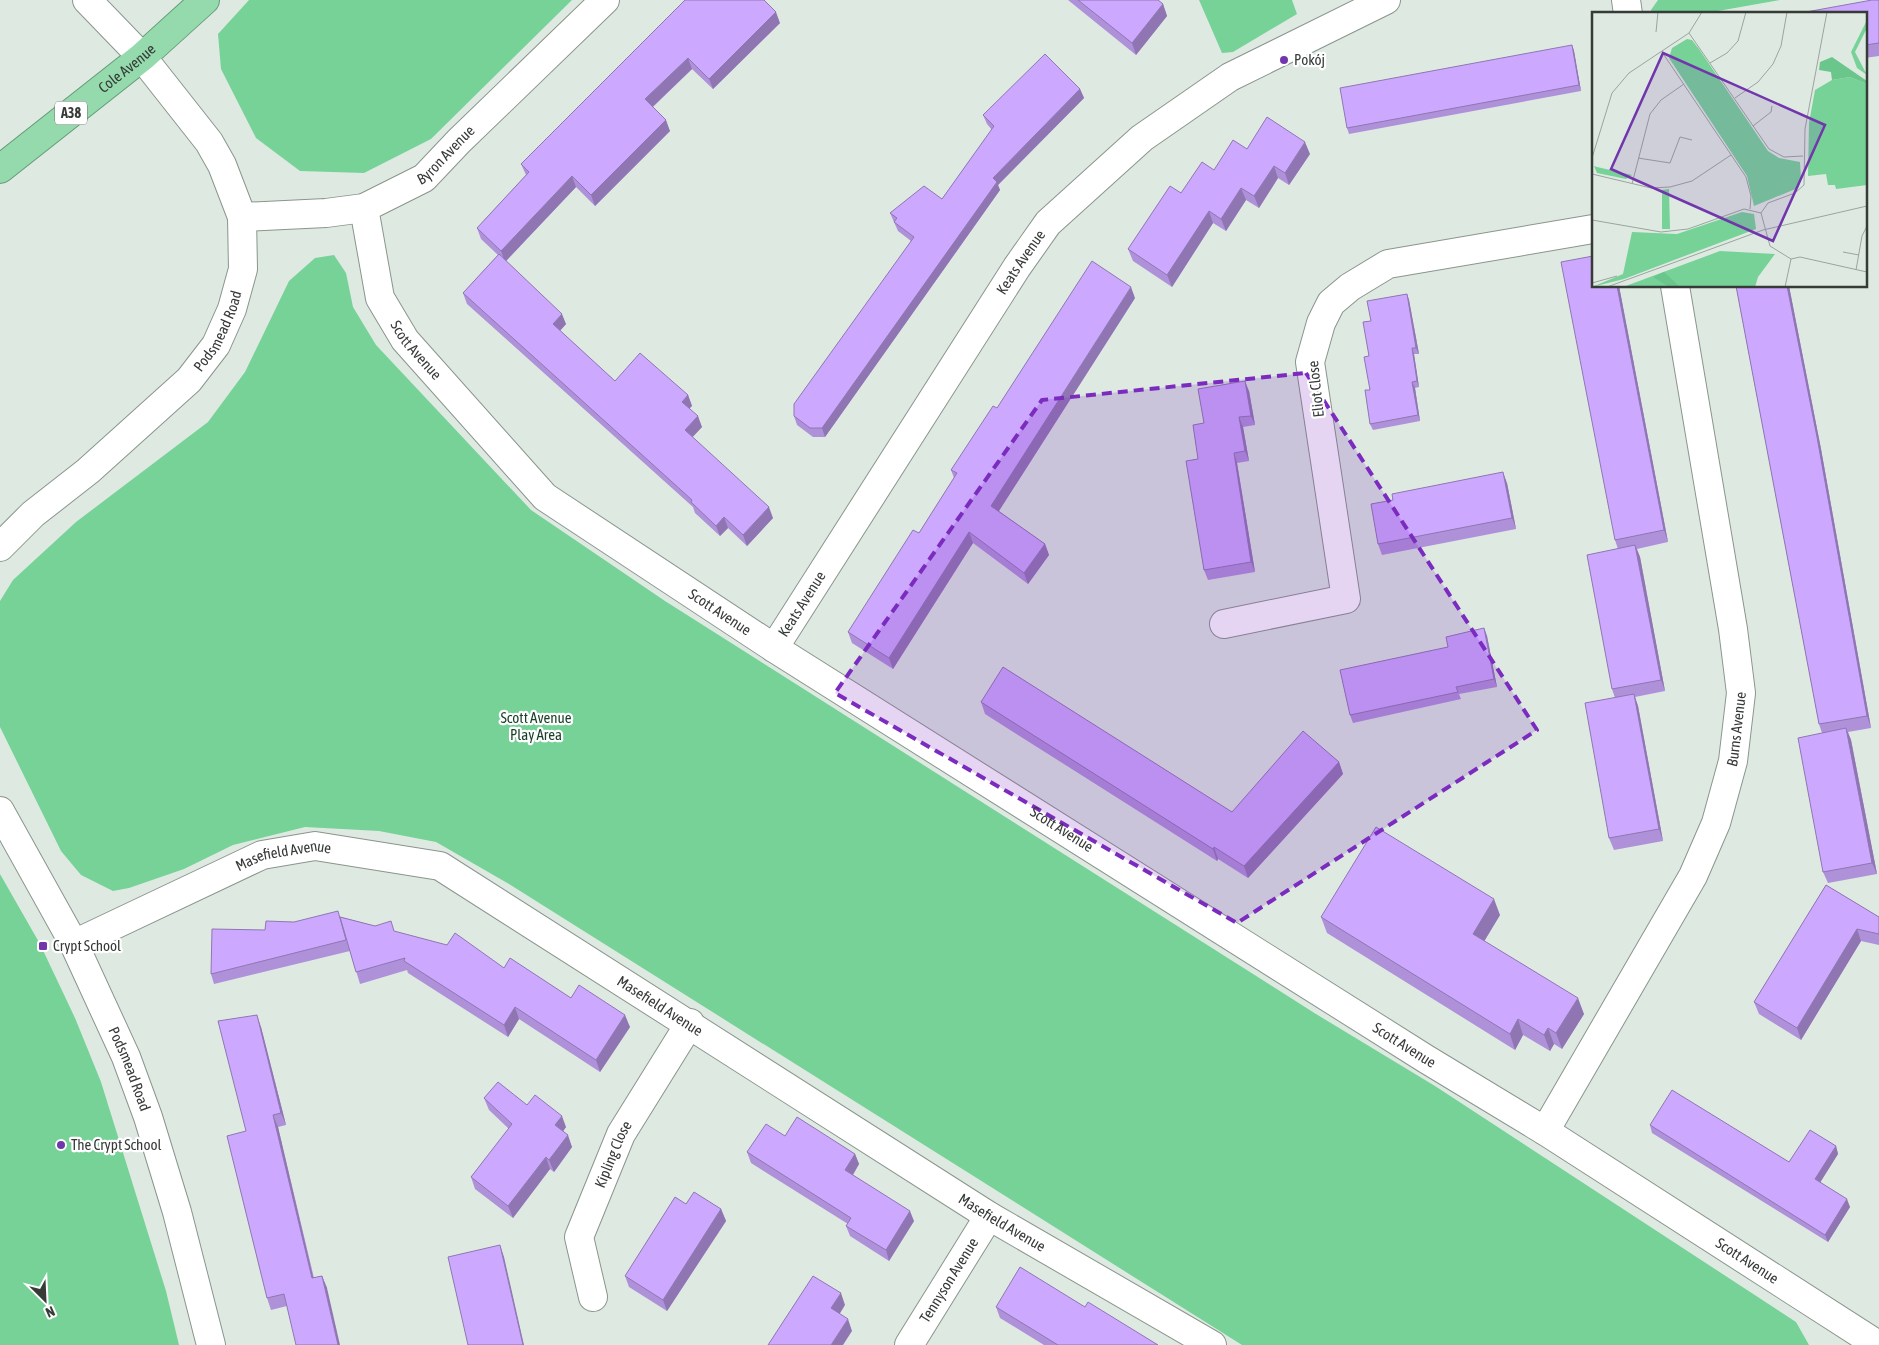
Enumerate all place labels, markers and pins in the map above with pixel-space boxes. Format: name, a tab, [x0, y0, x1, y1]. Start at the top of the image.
place label: Pokój	[1294, 51, 1325, 68]
marker: Pokój	[1278, 54, 1290, 66]
place label: Crypt School	[53, 937, 121, 954]
marker: Crypt School	[37, 940, 49, 952]
place label: The Crypt School	[71, 1136, 161, 1153]
marker: The Crypt School	[55, 1139, 67, 1151]

